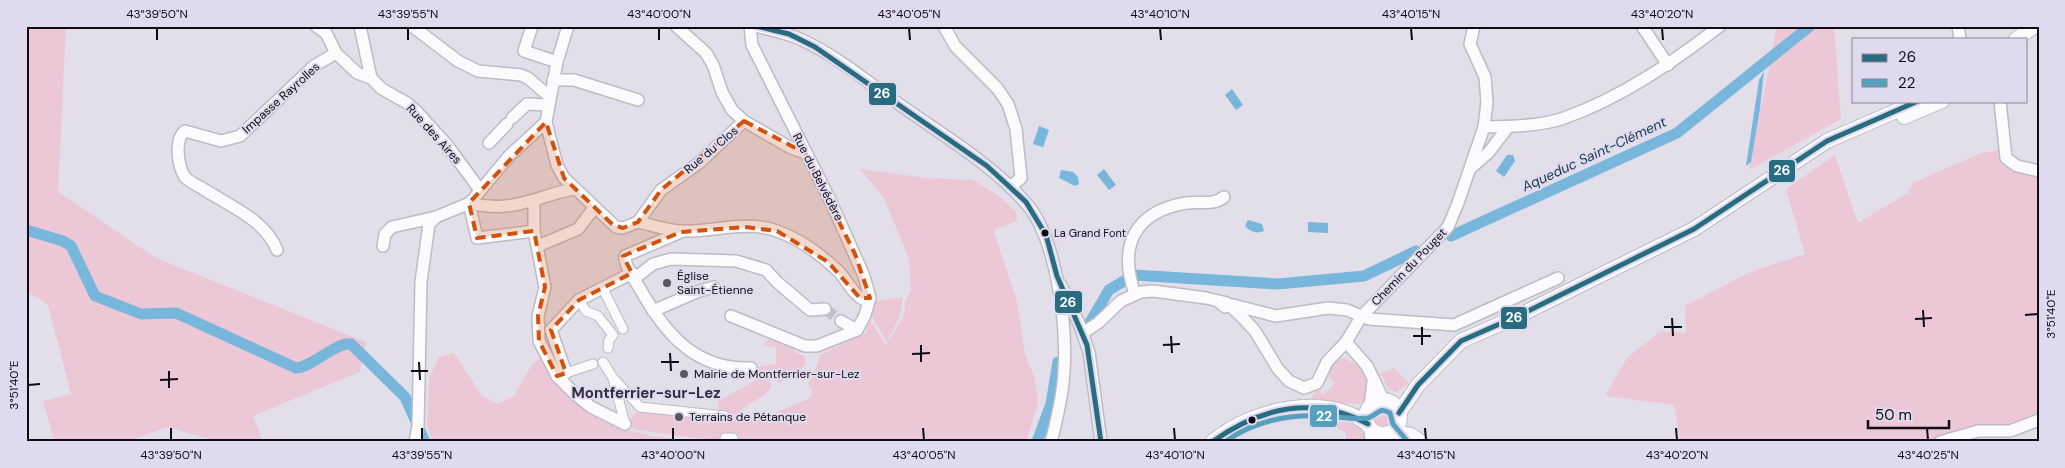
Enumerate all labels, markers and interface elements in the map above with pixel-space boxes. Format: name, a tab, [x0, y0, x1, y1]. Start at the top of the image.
text: 43°39'50"N	[126, 6, 188, 22]
text: 43°39'55"N	[378, 6, 438, 22]
text: 43°40'00"N	[627, 6, 691, 22]
text: 43°40'05"N	[877, 6, 941, 22]
text: 43°40'10"N	[1130, 6, 1190, 22]
text: 43°40'15"N	[1382, 6, 1440, 22]
text: 43°40'20"N	[1631, 6, 1693, 22]
legend	[1852, 38, 2028, 102]
text: 26	[1898, 47, 1916, 67]
street label: Impasse Rayrolles	[239, 59, 323, 137]
text: 22	[1898, 73, 1915, 93]
line badge: 26	[868, 82, 897, 106]
text: 26	[874, 84, 891, 102]
street label: Rue des Aires	[403, 101, 465, 167]
water label: Aqueduc Saint-Clément	[1518, 112, 1670, 196]
street label: Rue du Clos	[681, 123, 741, 177]
street label: Rue du Belvédère	[789, 130, 847, 224]
line badge: 26	[1768, 159, 1796, 183]
text: 26	[1774, 161, 1791, 179]
street label: Chemin du Pouget	[1368, 225, 1450, 309]
place label: La Grand Font	[1054, 226, 1126, 240]
marker: La Grand Font	[1040, 228, 1050, 238]
place label: Église Saint-Étienne	[677, 268, 753, 298]
marker: Église Saint-Étienne	[661, 277, 673, 289]
text: 3°51'40"E	[2043, 289, 2059, 339]
line badge: 26	[1054, 290, 1083, 314]
text: 26	[1060, 293, 1077, 311]
line badge: 26	[1500, 306, 1528, 330]
text: 26	[1506, 308, 1523, 326]
text: 3°51'40"E	[6, 360, 22, 410]
place label: Mairie de Montferrier-sur-Lez	[694, 366, 860, 382]
marker: Mairie de Montferrier-sur-Lez	[678, 368, 690, 380]
district label: Montferrier-sur-Lez	[571, 383, 721, 403]
scale bar	[1868, 398, 1949, 430]
line badge: 22	[1309, 404, 1338, 428]
text: 50 m	[1875, 405, 1912, 425]
text: 22	[1316, 407, 1332, 425]
place label: Terrains de Pétanque	[689, 409, 806, 425]
marker: Terrains de Pétanque	[673, 411, 685, 423]
unlabelled marker	[1247, 415, 1257, 425]
text: 43°39'50"N	[140, 447, 202, 463]
text: 43°39'55"N	[392, 447, 452, 463]
text: 43°40'00"N	[641, 447, 705, 463]
text: 43°40'05"N	[892, 447, 956, 463]
text: 43°40'10"N	[1145, 447, 1205, 463]
text: 43°40'15"N	[1397, 447, 1455, 463]
text: 43°40'20"N	[1646, 447, 1708, 463]
text: 43°40'25"N	[1897, 447, 1959, 463]

